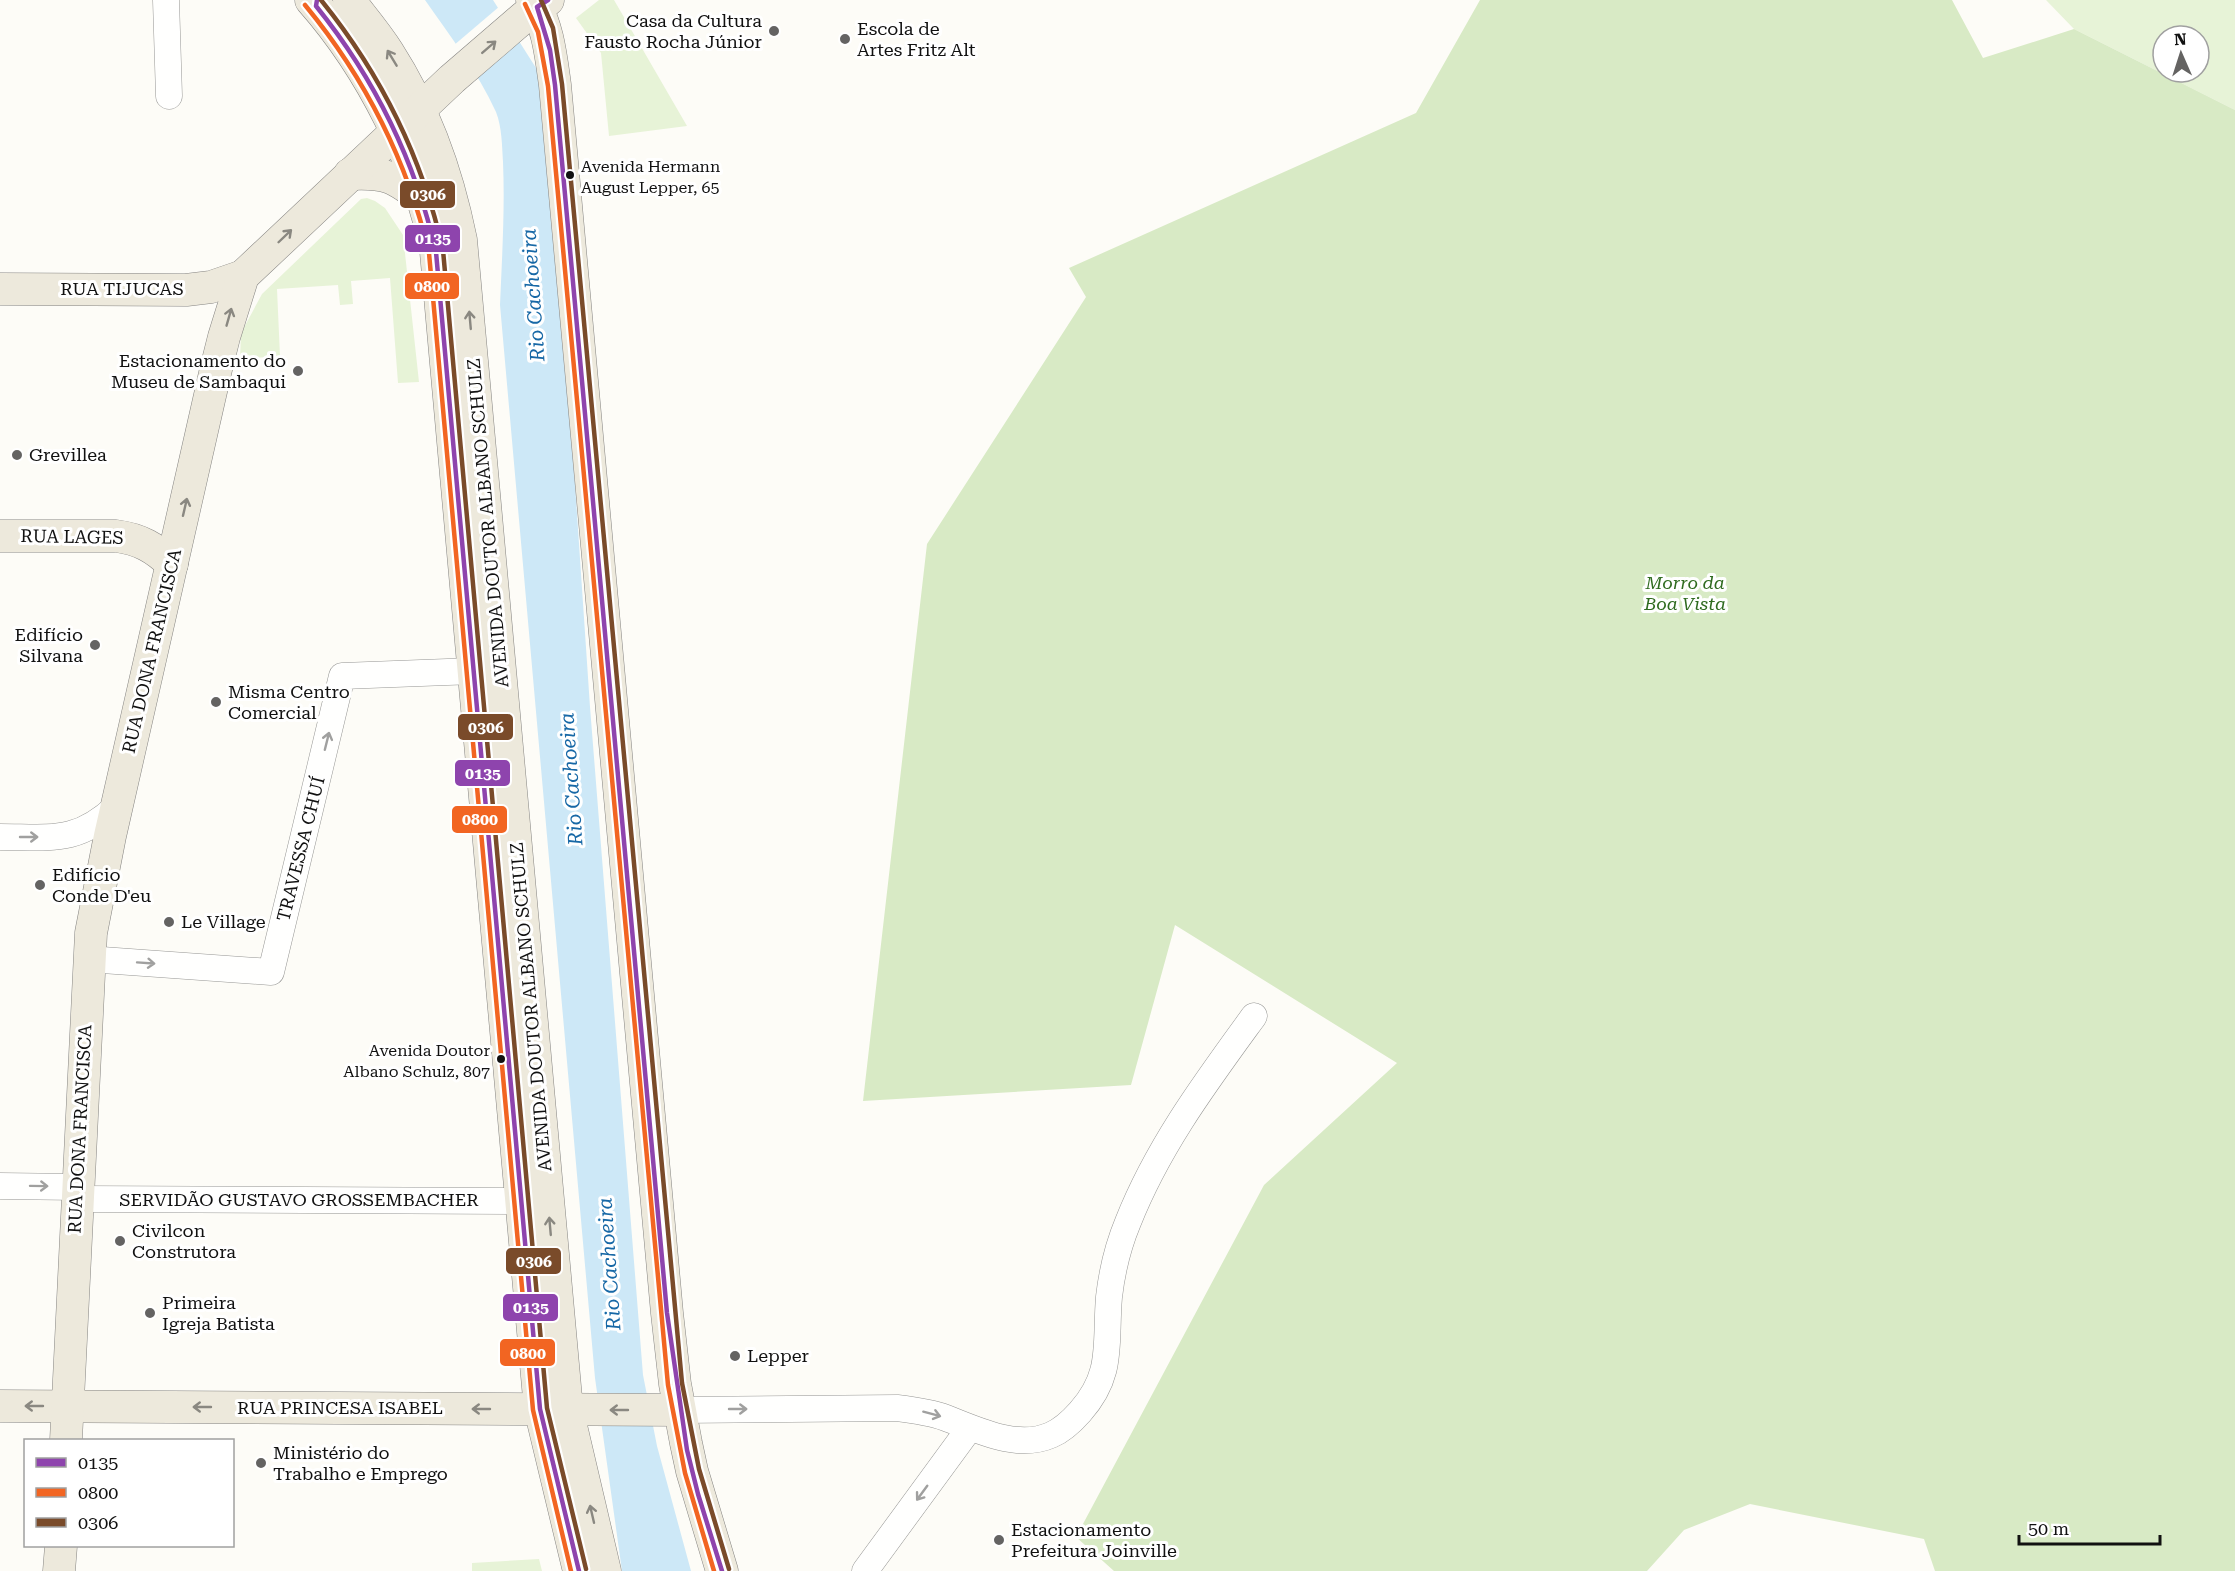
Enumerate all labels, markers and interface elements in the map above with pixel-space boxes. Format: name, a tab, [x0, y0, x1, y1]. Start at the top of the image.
place label: Casa da Cultura Fausto Rocha Júnior	[584, 10, 762, 52]
place label: Escola de Artes Fritz Alt	[857, 18, 976, 60]
marker: Casa da Cultura Fausto Rocha Júnior	[767, 24, 781, 38]
north arrow	[2151, 24, 2211, 84]
text: N	[2174, 30, 2187, 49]
marker: Escola de Artes Fritz Alt	[838, 32, 852, 46]
one-way arrow	[481, 40, 496, 54]
one-way arrow	[385, 50, 397, 67]
place label: Avenida Hermann August Lepper, 65	[581, 157, 720, 197]
marker: Avenida Hermann August Lepper, 65	[564, 169, 576, 181]
line badge: 0306	[399, 180, 456, 209]
text: 0306	[410, 185, 446, 204]
line badge: 0135	[404, 224, 461, 253]
water label: Rio Cachoeira	[516, 228, 550, 363]
one-way arrow	[278, 229, 293, 243]
text: 0135	[415, 229, 451, 248]
line badge: 0800	[404, 272, 460, 300]
text: 0800	[414, 277, 450, 296]
street label: RUA TIJUCAS	[60, 278, 184, 299]
one-way arrow	[224, 308, 235, 327]
one-way arrow	[464, 311, 475, 331]
place label: Estacionamento do Museu de Sambaqui	[111, 350, 286, 392]
street label: AVENIDA DOUTOR ALBANO SCHULZ	[463, 358, 512, 689]
marker: Estacionamento do Museu de Sambaqui	[291, 364, 305, 378]
place label: Grevillea	[29, 444, 107, 465]
marker: Grevillea	[10, 448, 24, 462]
one-way arrow	[180, 498, 191, 518]
street label: RUA LAGES	[20, 525, 124, 548]
street label: RUA DONA FRANCISCA	[118, 546, 185, 755]
park label: Morro da Boa Vista	[1643, 572, 1726, 614]
place label: Edifício Silvana	[15, 624, 83, 666]
marker: Edifício Silvana	[88, 638, 102, 652]
place label: Misma Centro Comercial	[228, 681, 350, 723]
marker: Misma Centro Comercial	[209, 695, 223, 709]
water label: Rio Cachoeira	[554, 712, 588, 847]
line badge: 0306	[457, 713, 514, 741]
text: 0306	[468, 718, 504, 737]
one-way arrow	[321, 732, 333, 751]
line badge: 0135	[454, 759, 511, 787]
text: 0135	[465, 764, 501, 783]
street label: TRAVESSA CHUÍ	[272, 774, 329, 924]
line badge: 0800	[451, 805, 508, 834]
text: 0800	[462, 810, 498, 829]
one-way arrow	[19, 831, 39, 843]
street label: AVENIDA DOUTOR ALBANO SCHULZ	[506, 842, 555, 1173]
place label: Edifício Conde D'eu	[52, 864, 151, 906]
marker: Edifício Conde D'eu	[33, 878, 47, 892]
place label: Le Village	[181, 911, 266, 932]
marker: Le Village	[162, 915, 176, 929]
one-way arrow	[136, 958, 156, 969]
street label: RUA DONA FRANCISCA	[64, 1024, 95, 1234]
place label: Avenida Doutor Albano Schulz, 807	[343, 1041, 490, 1081]
marker: Avenida Doutor Albano Schulz, 807	[495, 1053, 507, 1065]
one-way arrow	[28, 1180, 48, 1192]
street label: SERVIDÃO GUSTAVO GROSSEMBACHER	[119, 1189, 479, 1210]
water label: Rio Cachoeira	[592, 1197, 626, 1332]
one-way arrow	[544, 1216, 555, 1236]
place label: Civilcon Construtora	[132, 1220, 236, 1262]
marker: Civilcon Construtora	[113, 1234, 127, 1248]
line badge: 0306	[505, 1247, 562, 1275]
text: 0306	[516, 1252, 552, 1271]
place label: Primeira Igreja Batista	[162, 1292, 275, 1334]
line badge: 0135	[502, 1293, 559, 1322]
text: 0135	[513, 1298, 549, 1317]
marker: Primeira Igreja Batista	[143, 1306, 157, 1320]
line badge: 0800	[499, 1338, 556, 1367]
text: 0800	[510, 1344, 546, 1363]
place label: Lepper	[747, 1345, 809, 1366]
marker: Lepper	[728, 1349, 742, 1363]
street label: RUA PRINCESA ISABEL	[237, 1397, 443, 1418]
one-way arrow	[24, 1401, 44, 1412]
one-way arrow	[193, 1401, 213, 1413]
one-way arrow	[472, 1403, 492, 1415]
one-way arrow	[727, 1403, 747, 1415]
one-way arrow	[610, 1404, 630, 1416]
one-way arrow	[922, 1409, 941, 1421]
legend	[24, 1439, 234, 1547]
place label: Ministério do Trabalho e Emprego	[273, 1442, 448, 1484]
text: 0135	[78, 1452, 118, 1473]
marker: Ministério do Trabalho e Emprego	[254, 1456, 268, 1470]
text: 0800	[78, 1482, 118, 1503]
one-way arrow	[916, 1485, 929, 1501]
one-way arrow	[586, 1505, 597, 1524]
scale bar	[2019, 1508, 2160, 1546]
text: 0306	[78, 1512, 118, 1533]
text: 50 m	[2028, 1518, 2069, 1539]
place label: Estacionamento Prefeitura Joinville	[1011, 1519, 1177, 1561]
marker: Estacionamento Prefeitura Joinville	[992, 1533, 1006, 1547]

